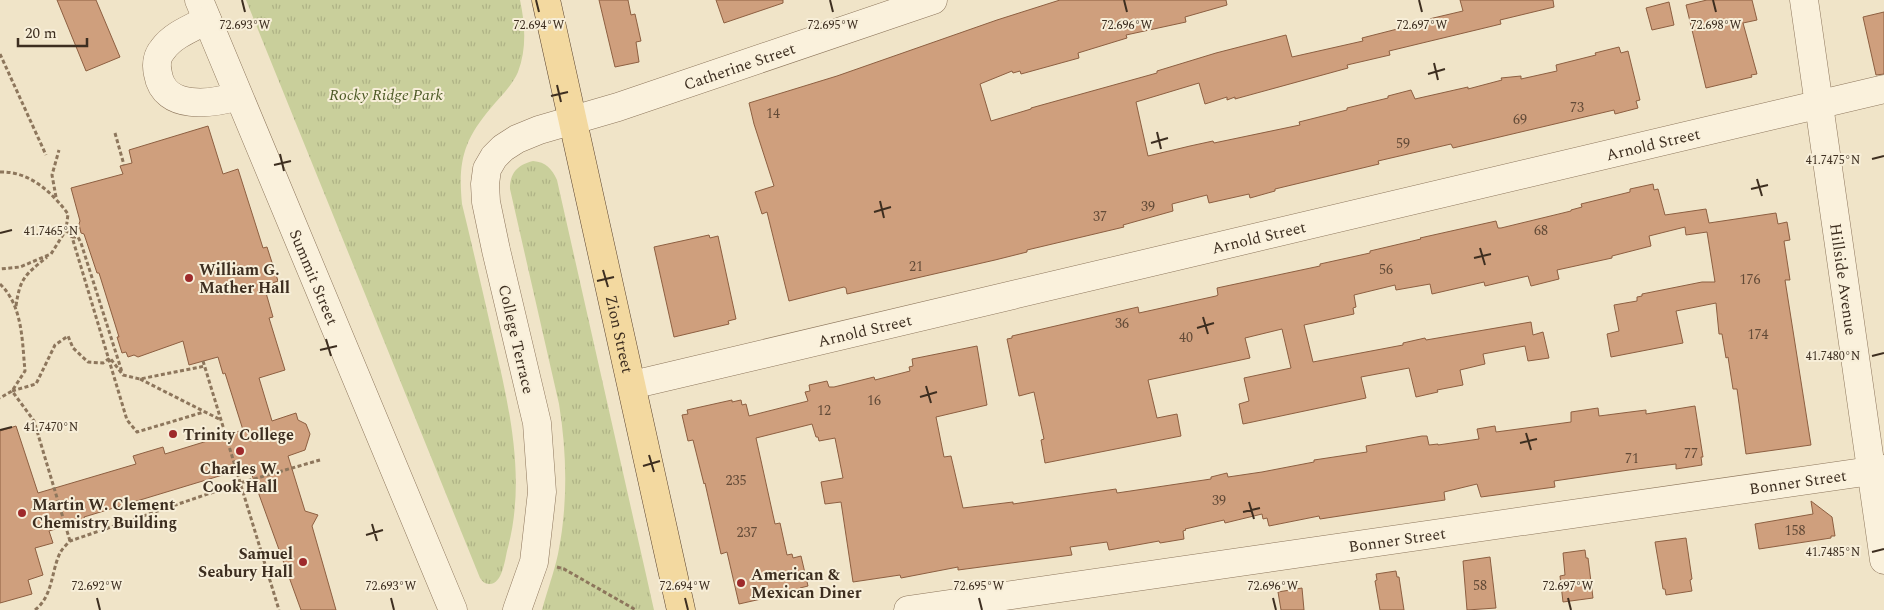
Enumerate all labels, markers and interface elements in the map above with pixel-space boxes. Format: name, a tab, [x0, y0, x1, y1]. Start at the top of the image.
scale bar	[18, 15, 86, 47]
text: 72.693°W	[220, 16, 271, 35]
text: 72.694°W	[514, 16, 565, 35]
text: 72.695°W	[808, 16, 859, 35]
text: 72.696°W	[1102, 16, 1153, 35]
text: 72.697°W	[1397, 16, 1448, 35]
text: 72.698°W	[1691, 16, 1742, 35]
text: 20 m	[25, 22, 57, 45]
street label: Catherine Street	[681, 37, 799, 97]
park label: Rocky Ridge Park	[329, 83, 444, 107]
house number: 73	[1570, 97, 1584, 118]
house number: 14	[766, 103, 780, 124]
house number: 69	[1513, 109, 1527, 130]
street label: Arnold Street	[1604, 122, 1703, 167]
house number: 59	[1396, 133, 1410, 154]
text: 41.7475°N	[1806, 151, 1860, 170]
house number: 39	[1141, 196, 1155, 217]
house number: 37	[1093, 206, 1107, 227]
street label: Arnold Street	[1209, 215, 1309, 261]
house number: 68	[1534, 220, 1548, 241]
text: 41.7465°N	[24, 222, 78, 241]
street label: Hillside Avenue	[1823, 222, 1863, 337]
street label: Summit Street	[283, 226, 344, 329]
house number: 21	[909, 256, 923, 277]
place label: William G. Mather Hall	[199, 258, 290, 300]
house number: 56	[1379, 259, 1393, 280]
house number: 176	[1740, 269, 1761, 290]
marker: William G. Mather Hall	[183, 272, 195, 284]
street label: College Terrace	[492, 282, 540, 396]
street label: Zion Street	[599, 293, 639, 376]
street label: Arnold Street	[815, 308, 915, 354]
house number: 36	[1115, 313, 1129, 334]
house number: 174	[1748, 324, 1769, 345]
house number: 40	[1179, 327, 1193, 348]
text: 41.7480°N	[1806, 347, 1860, 366]
house number: 16	[867, 390, 881, 411]
house number: 12	[817, 400, 831, 421]
text: 41.7470°N	[24, 418, 78, 437]
place label: Trinity College	[183, 423, 294, 447]
marker: Trinity College	[167, 428, 179, 440]
house number: 77	[1684, 443, 1698, 464]
marker: Charles W. Cook Hall	[234, 445, 246, 457]
house number: 71	[1625, 448, 1639, 469]
place label: Charles W. Cook Hall	[200, 457, 280, 499]
street label: Bonner Street	[1748, 464, 1848, 501]
house number: 235	[726, 470, 747, 491]
house number: 39	[1212, 490, 1226, 511]
place label: Martin W. Clement Chemistry Building	[32, 493, 177, 535]
marker: Martin W. Clement Chemistry Building	[16, 507, 28, 519]
house number: 158	[1785, 520, 1806, 541]
street label: Bonner Street	[1347, 521, 1448, 559]
house number: 237	[737, 522, 758, 543]
place label: Samuel Seabury Hall	[198, 542, 293, 584]
text: 41.7485°N	[1806, 543, 1860, 562]
marker: Samuel Seabury Hall	[297, 556, 309, 568]
place label: American & Mexican Diner	[751, 563, 862, 605]
house number: 58	[1473, 575, 1487, 596]
text: 72.692°W	[72, 577, 123, 596]
text: 72.693°W	[366, 577, 417, 596]
text: 72.694°W	[660, 577, 711, 596]
marker: American & Mexican Diner	[735, 577, 747, 589]
text: 72.695°W	[954, 577, 1005, 596]
text: 72.696°W	[1248, 577, 1299, 596]
text: 72.697°W	[1543, 577, 1594, 596]

